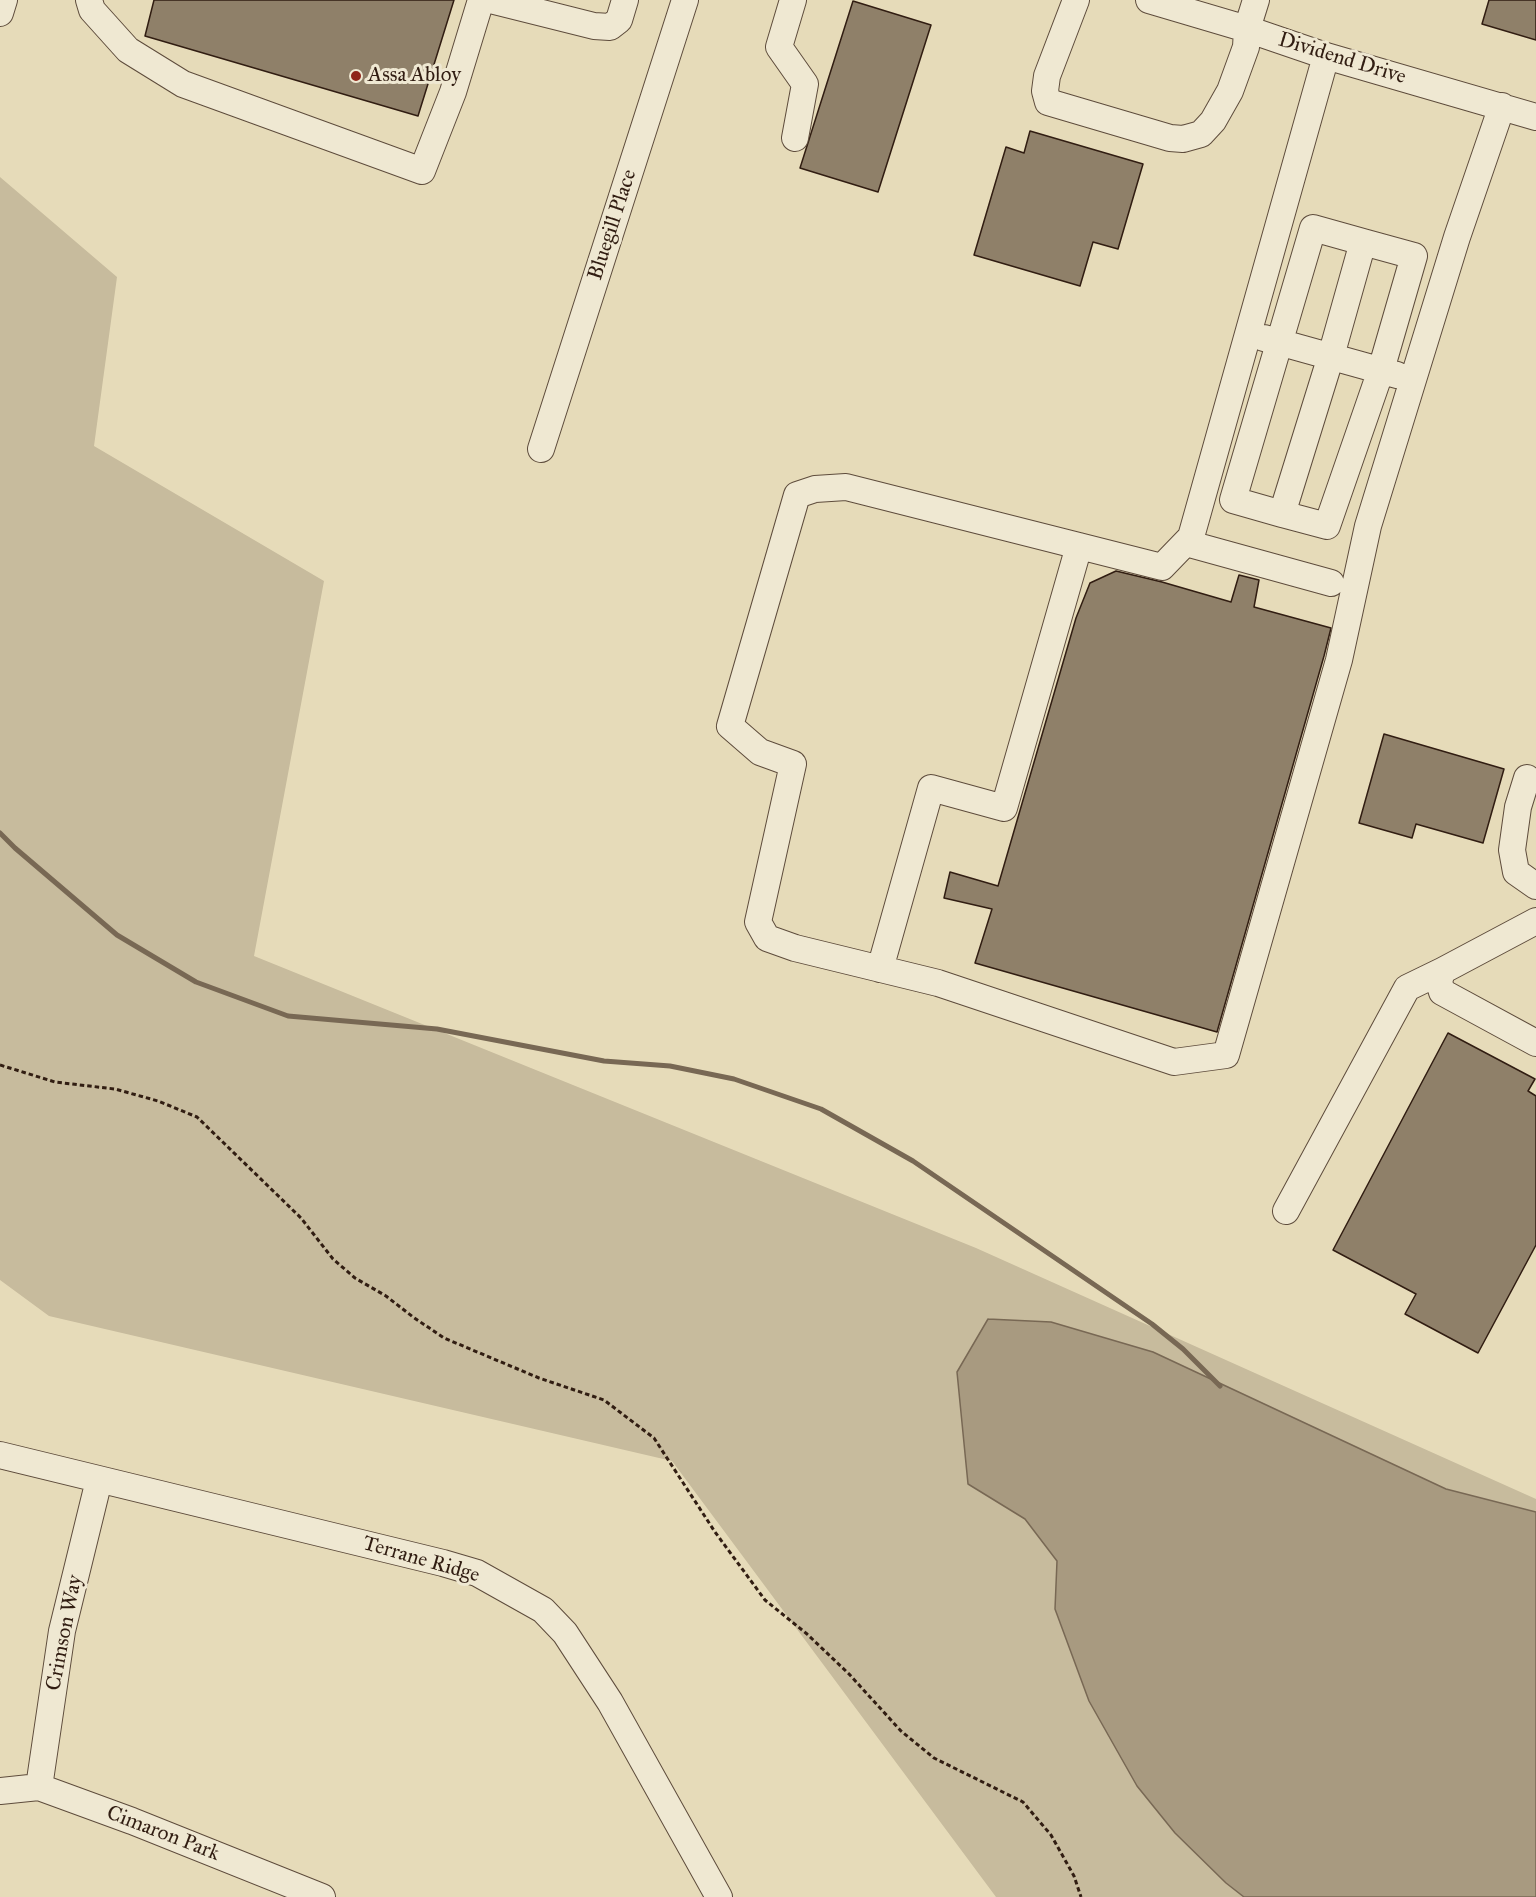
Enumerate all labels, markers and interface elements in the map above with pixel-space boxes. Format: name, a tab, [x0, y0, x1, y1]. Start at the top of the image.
street label: Dividend Drive	[1275, 28, 1409, 90]
place label: Assa Abloy	[368, 63, 461, 89]
marker: Assa Abloy	[349, 69, 363, 83]
street label: Bluegill Place	[583, 166, 643, 284]
street label: Terrane Ridge	[360, 1531, 482, 1589]
street label: Crimson Way	[41, 1573, 89, 1693]
street label: Cimaron Park	[103, 1801, 223, 1867]

